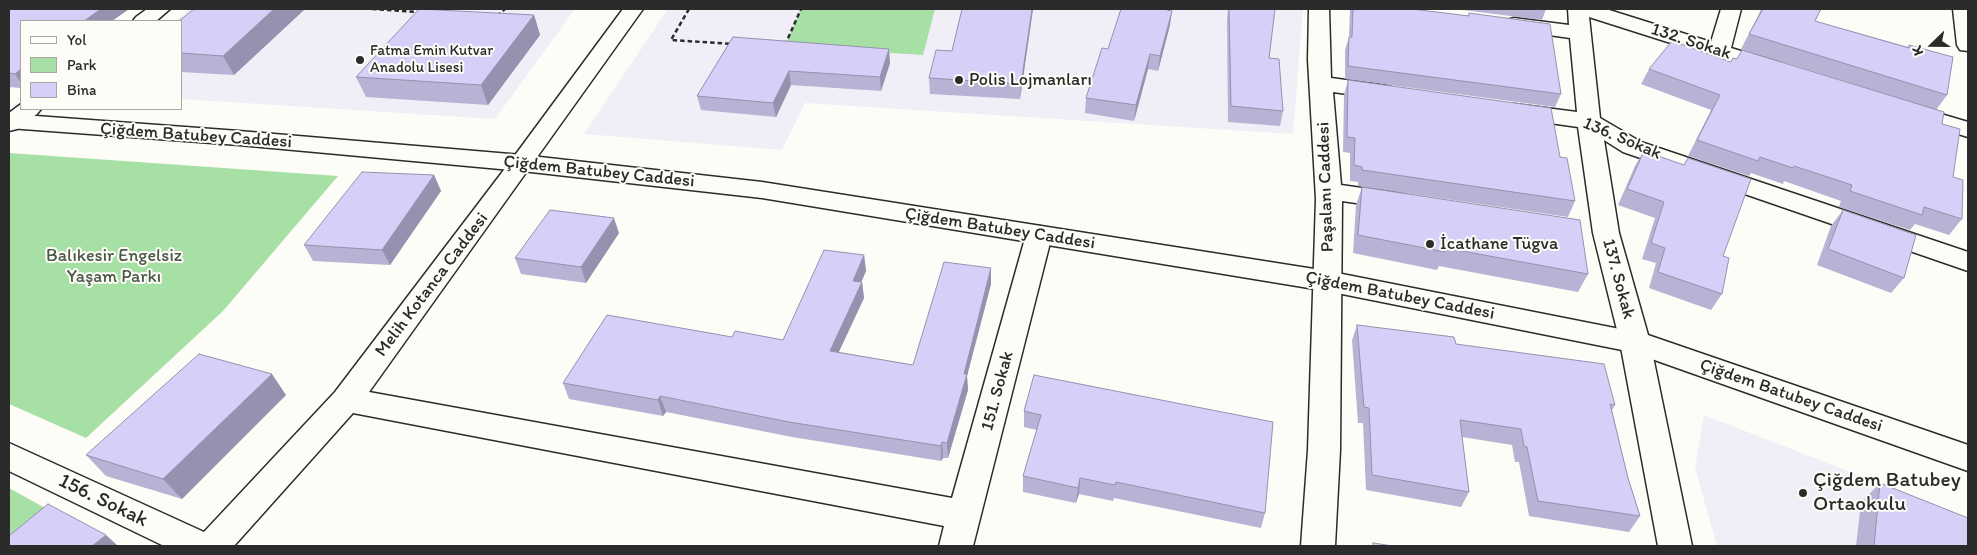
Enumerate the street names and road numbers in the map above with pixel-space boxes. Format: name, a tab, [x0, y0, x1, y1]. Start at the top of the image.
street label: 132. Sokak	[1648, 19, 1734, 65]
street label: 136. Sokak	[1580, 113, 1664, 165]
street label: Çiğdem Batubey Caddesi	[99, 119, 293, 153]
street label: Paşalanı Caddesi	[1313, 121, 1339, 253]
street label: Çiğdem Batubey Caddesi	[502, 151, 696, 193]
street label: Çiğdem Batubey Caddesi	[903, 203, 1097, 255]
street label: Melih Kotanca Caddesi	[371, 209, 493, 361]
street label: 137. Sokak	[1597, 236, 1639, 322]
street label: Çiğdem Batubey Caddesi	[1304, 267, 1496, 325]
street label: 151. Sokak	[977, 349, 1019, 433]
street label: Çiğdem Batubey Caddesi	[1697, 354, 1885, 438]
street label: 156. Sokak	[54, 469, 152, 533]

